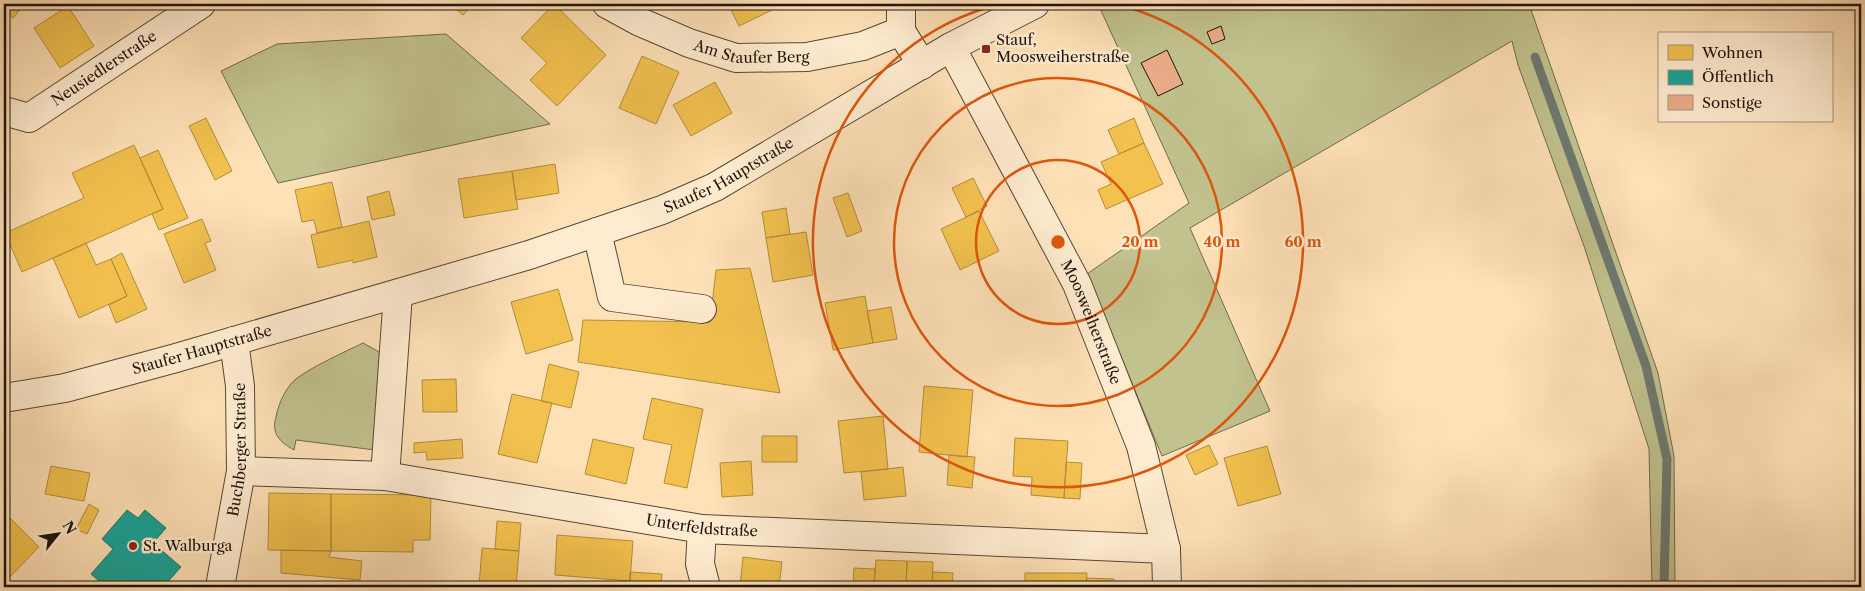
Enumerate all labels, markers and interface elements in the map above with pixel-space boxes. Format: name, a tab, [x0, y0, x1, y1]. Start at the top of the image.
street label: Neusiedlerstraße	[48, 26, 160, 110]
place label: Stauf, Moosweiherstraße	[996, 30, 1129, 66]
legend	[1658, 32, 1832, 122]
street label: Am Staufer Berg	[691, 35, 810, 67]
marker: Stauf, Moosweiherstraße	[980, 43, 992, 55]
text: Wohnen	[1701, 43, 1764, 62]
text: Öffentlich	[1702, 67, 1775, 86]
text: Sonstige	[1702, 93, 1762, 112]
street label: Staufer Hauptstraße	[661, 133, 797, 217]
text: 20 m	[1121, 232, 1159, 251]
text: 40 m	[1203, 232, 1241, 251]
text: 60 m	[1284, 232, 1322, 251]
centre of rings	[1049, 233, 1067, 251]
street label: Moosweiherstraße	[1057, 256, 1126, 387]
street label: Staufer Hauptstraße	[130, 321, 274, 378]
street label: Buchberger Straße	[223, 383, 250, 518]
north arrow	[32, 508, 82, 558]
street label: Unterfeldstraße	[644, 510, 758, 540]
text: N	[58, 518, 80, 537]
place label: St. Walburga	[143, 536, 232, 555]
marker: St. Walburga	[127, 540, 139, 552]

